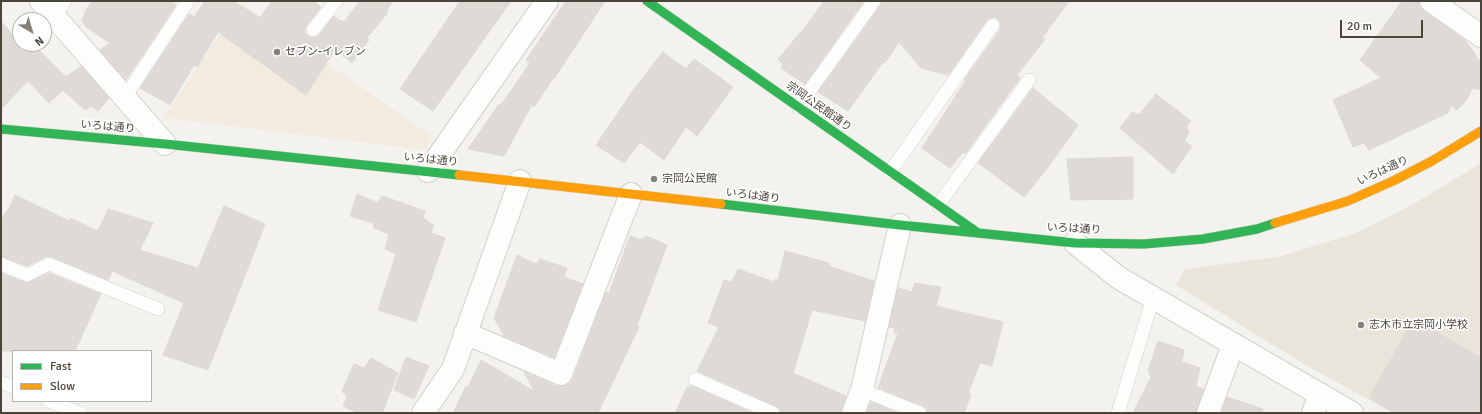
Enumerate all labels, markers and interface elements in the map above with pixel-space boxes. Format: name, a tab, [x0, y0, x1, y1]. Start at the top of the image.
north arrow	[12, 12, 52, 52]
scale bar	[1342, 12, 1425, 38]
text: 20 m	[1347, 19, 1372, 34]
text: N	[32, 34, 46, 49]
place label: セブン-イレブン	[285, 45, 366, 59]
marker: セブン-イレブン	[272, 47, 282, 57]
street label: 宗岡公民館通り	[784, 80, 854, 134]
street label: いろは通り	[80, 118, 136, 136]
street label: いろは通り	[403, 151, 459, 169]
street label: いろは通り	[1355, 153, 1411, 189]
place label: 宗岡公民館	[662, 172, 717, 186]
marker: 宗岡公民館	[649, 174, 659, 184]
street label: いろは通り	[725, 186, 781, 206]
street label: いろは通り	[1046, 221, 1102, 237]
place label: 志木市立宗岡小学校	[1369, 318, 1468, 332]
marker: 志木市立宗岡小学校	[1356, 320, 1366, 330]
legend	[12, 350, 152, 402]
text: Fast	[50, 359, 71, 374]
text: Slow	[50, 379, 75, 394]

